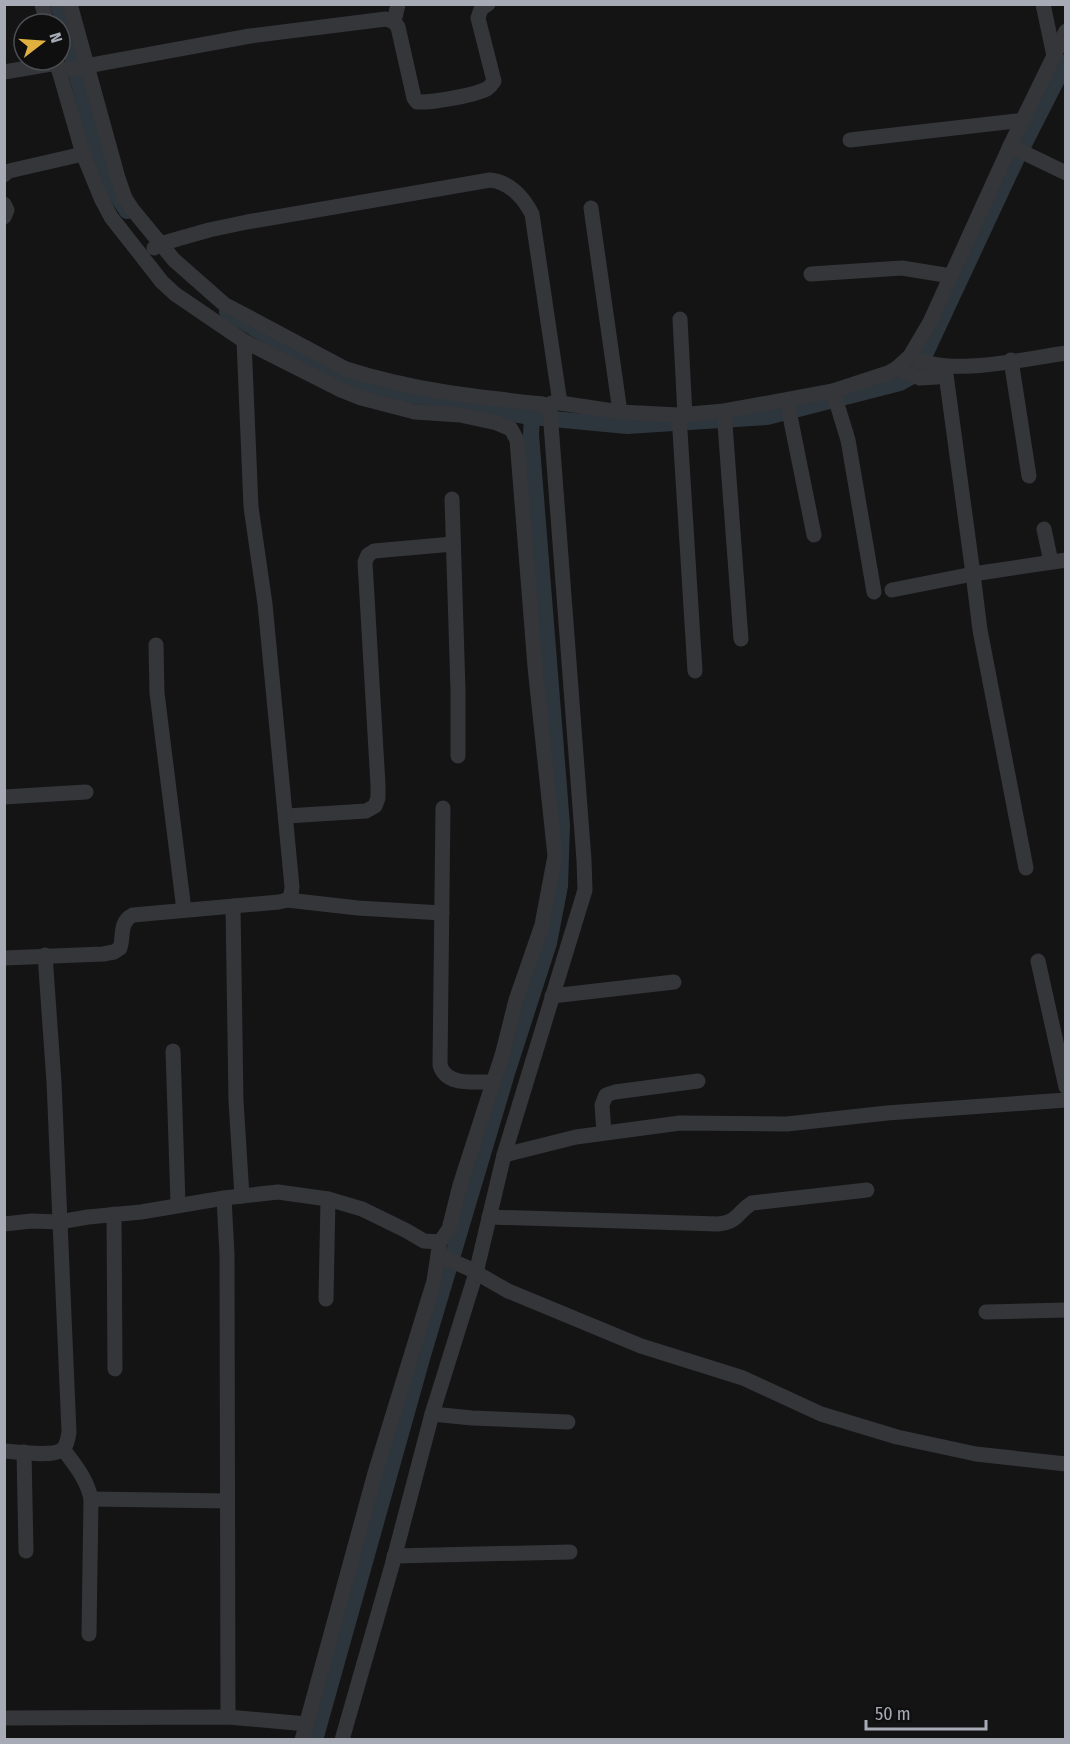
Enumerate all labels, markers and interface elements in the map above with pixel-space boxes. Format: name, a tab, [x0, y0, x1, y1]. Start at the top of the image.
north arrow	[12, 12, 72, 72]
text: N	[45, 30, 66, 45]
scale bar	[866, 1693, 986, 1731]
text: 50 m	[875, 1703, 911, 1725]

